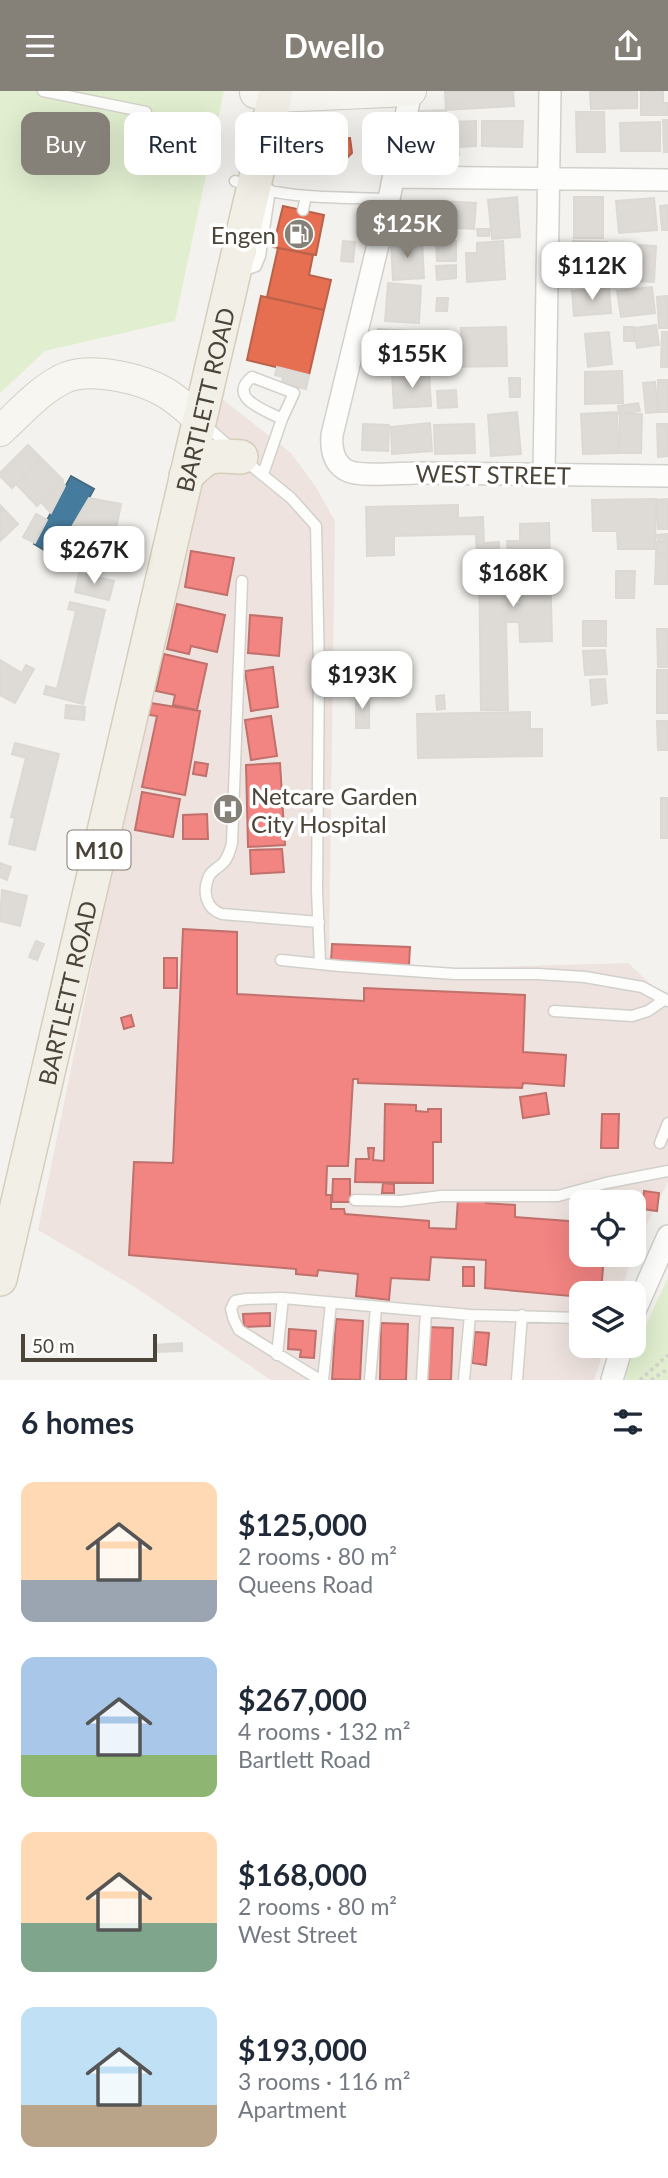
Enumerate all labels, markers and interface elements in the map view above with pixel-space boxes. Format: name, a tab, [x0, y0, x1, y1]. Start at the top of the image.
text: Dwello	[283, 26, 385, 65]
icon: menu	[21, 27, 59, 65]
icon: share	[609, 27, 647, 65]
chip: Buy	[21, 112, 110, 175]
chip: Rent	[124, 112, 221, 175]
chip: Filters	[235, 112, 348, 175]
chip: New	[362, 112, 459, 175]
pin: $125K	[358, 201, 456, 260]
text: $125K	[372, 209, 442, 237]
fuel station icon: Engen	[282, 217, 316, 251]
place label: Engen	[211, 220, 276, 249]
pin: $112K	[543, 243, 641, 302]
text: $112K	[557, 251, 627, 279]
street label: BARTLETT ROAD	[169, 304, 240, 494]
pin: $155K	[363, 331, 461, 390]
text: $155K	[377, 339, 447, 367]
street label: WEST STREET	[415, 458, 571, 490]
pin: $267K	[45, 526, 143, 586]
text: $267K	[59, 535, 129, 563]
pin: $168K	[464, 549, 562, 609]
text: $168K	[478, 558, 548, 586]
pin: $193K	[313, 651, 411, 711]
text: $193K	[327, 660, 397, 688]
place label: Netcare Garden City Hospital	[251, 781, 418, 838]
hospital icon: Netcare Garden City Hospital	[211, 792, 245, 826]
road number: M10	[68, 831, 130, 869]
street label: BARTLETT ROAD	[31, 898, 102, 1088]
map controls	[569, 1190, 646, 1358]
button: locate	[569, 1190, 646, 1267]
button: layers	[569, 1281, 646, 1358]
scale bar	[21, 1331, 158, 1363]
text: 50 m	[32, 1334, 75, 1357]
icon: filters	[609, 1403, 647, 1441]
text: 6 homes	[21, 1404, 134, 1440]
text: $125,000	[238, 1506, 367, 1542]
icon: home	[77, 1510, 161, 1594]
text: 2 rooms · 80 m²	[238, 1542, 397, 1570]
text: Queens Road	[238, 1570, 373, 1598]
text: $267,000	[238, 1681, 367, 1717]
icon: home	[77, 1685, 161, 1769]
text: 4 rooms · 132 m²	[238, 1717, 410, 1745]
text: Bartlett Road	[238, 1745, 371, 1773]
text: $168,000	[238, 1856, 367, 1892]
icon: home	[77, 1860, 161, 1944]
text: 2 rooms · 80 m²	[238, 1892, 397, 1920]
text: West Street	[238, 1920, 357, 1948]
text: $193,000	[238, 2031, 367, 2067]
icon: home	[77, 2035, 161, 2119]
text: 3 rooms · 116 m²	[238, 2067, 410, 2095]
text: Apartment	[238, 2095, 346, 2123]

